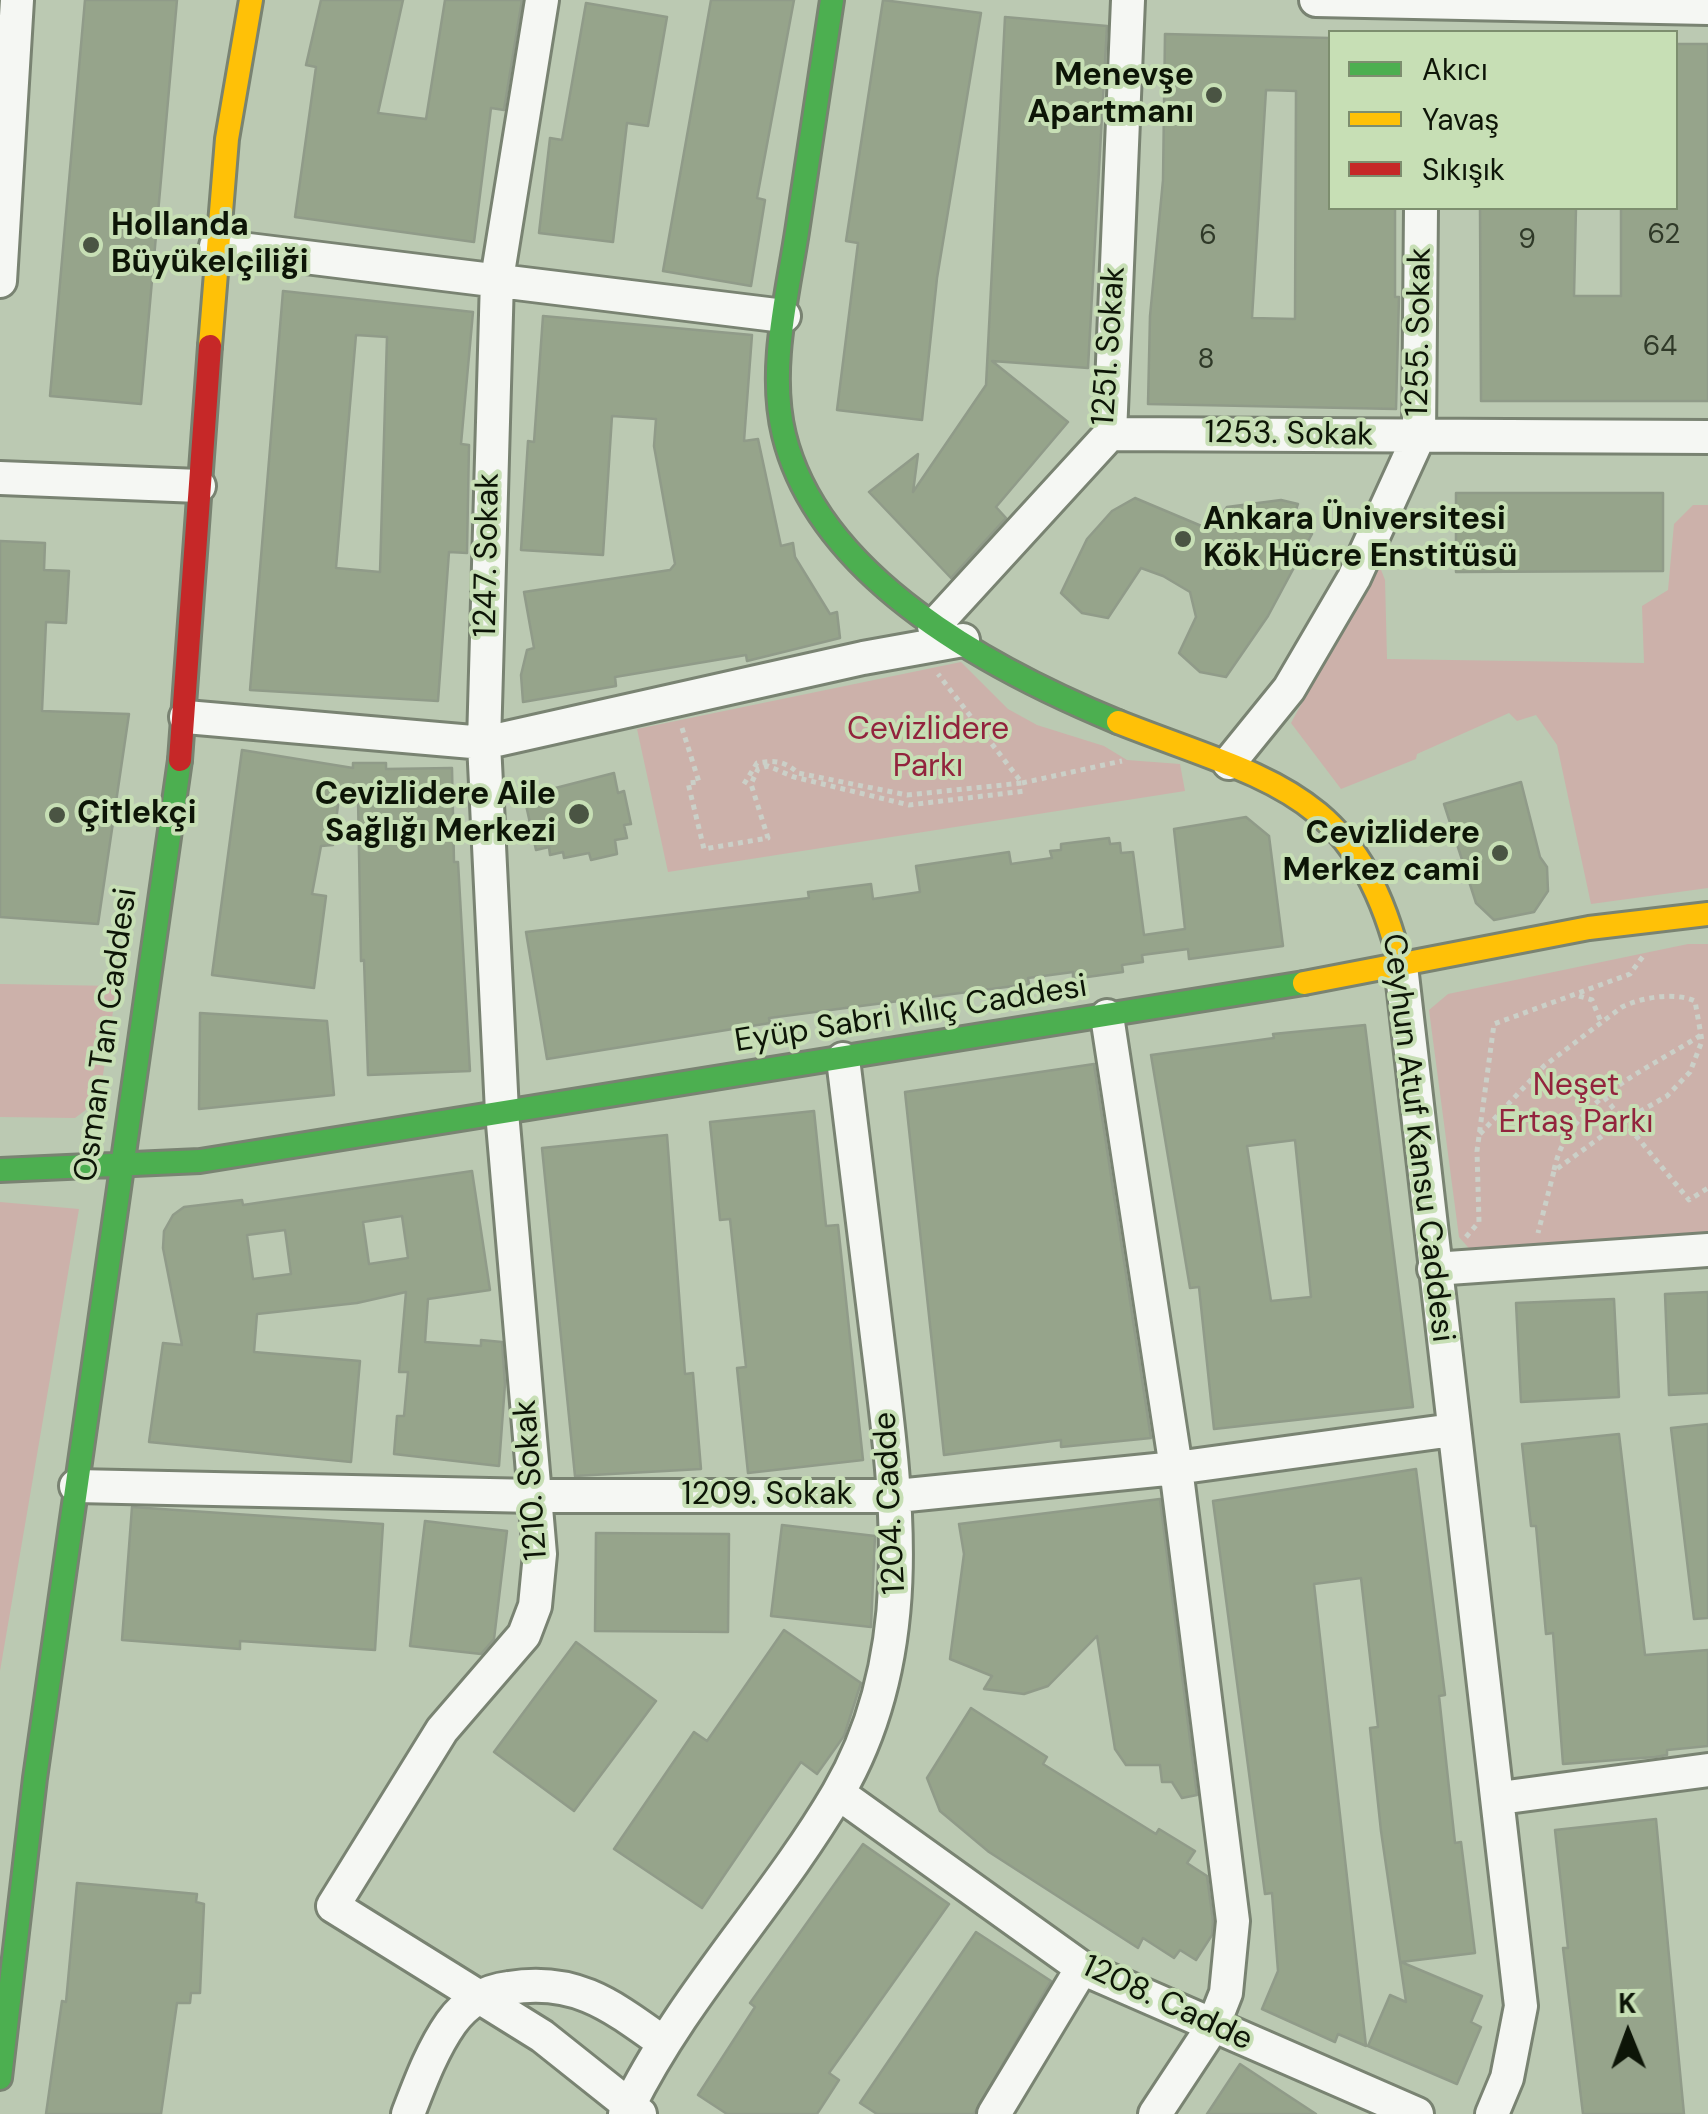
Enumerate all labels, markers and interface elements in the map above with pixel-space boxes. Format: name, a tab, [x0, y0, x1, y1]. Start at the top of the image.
legend	[1328, 30, 1678, 210]
text: Akıcı	[1422, 50, 1488, 89]
place label: Menevşe Apartmanı	[1028, 58, 1194, 133]
marker: Menevşe Apartmanı	[1203, 84, 1225, 106]
text: Yavaş	[1422, 100, 1499, 139]
text: Sıkışık	[1422, 150, 1505, 189]
place label: Hollanda Büyükelçiliği	[111, 208, 308, 283]
house number: 62	[1648, 219, 1680, 253]
house number: 6	[1199, 220, 1217, 254]
house number: 9	[1518, 224, 1536, 258]
marker: Hollanda Büyükelçiliği	[80, 234, 102, 256]
street label: 1255. Sokak	[1399, 247, 1441, 417]
street label: 1251. Sokak	[1085, 265, 1135, 427]
house number: 64	[1643, 331, 1677, 365]
house number: 8	[1197, 344, 1215, 378]
street label: 1253. Sokak	[1204, 414, 1374, 456]
street label: 1247. Sokak	[467, 472, 509, 638]
place label: Ankara Üniversitesi Kök Hücre Enstitüsü	[1203, 502, 1518, 577]
marker: Ankara Üniversitesi Kök Hücre Enstitüsü	[1172, 528, 1194, 550]
park label: Cevizlidere Parkı	[847, 712, 1009, 787]
place label: Cevizlidere Aile Sağlığı Merkezi	[315, 777, 556, 852]
place label: Çitlekçi	[77, 796, 196, 834]
marker: Cevizlidere Aile Sağlığı Merkezi	[566, 801, 592, 827]
marker: Çitlekçi	[46, 804, 68, 826]
place label: Cevizlidere Merkez cami	[1283, 816, 1480, 891]
marker: Cevizlidere Merkez cami	[1489, 842, 1511, 864]
street label: Osman Tan Caddesi	[67, 886, 147, 1184]
street label: Ceyhun Atuf Kansu Caddesi	[1373, 932, 1461, 1344]
street label: Eyüp Sabri Kılıç Caddesi	[732, 968, 1090, 1062]
park label: Neşet Ertaş Parkı	[1499, 1068, 1653, 1143]
street label: 1210. Sokak	[507, 1398, 557, 1562]
street label: 1204. Cadde	[867, 1411, 915, 1595]
street label: 1209. Sokak	[681, 1477, 853, 1515]
street label: 1208. Cadde	[1076, 1948, 1258, 2060]
north arrow	[1578, 1984, 1678, 2084]
text: K	[1618, 1985, 1637, 2022]

